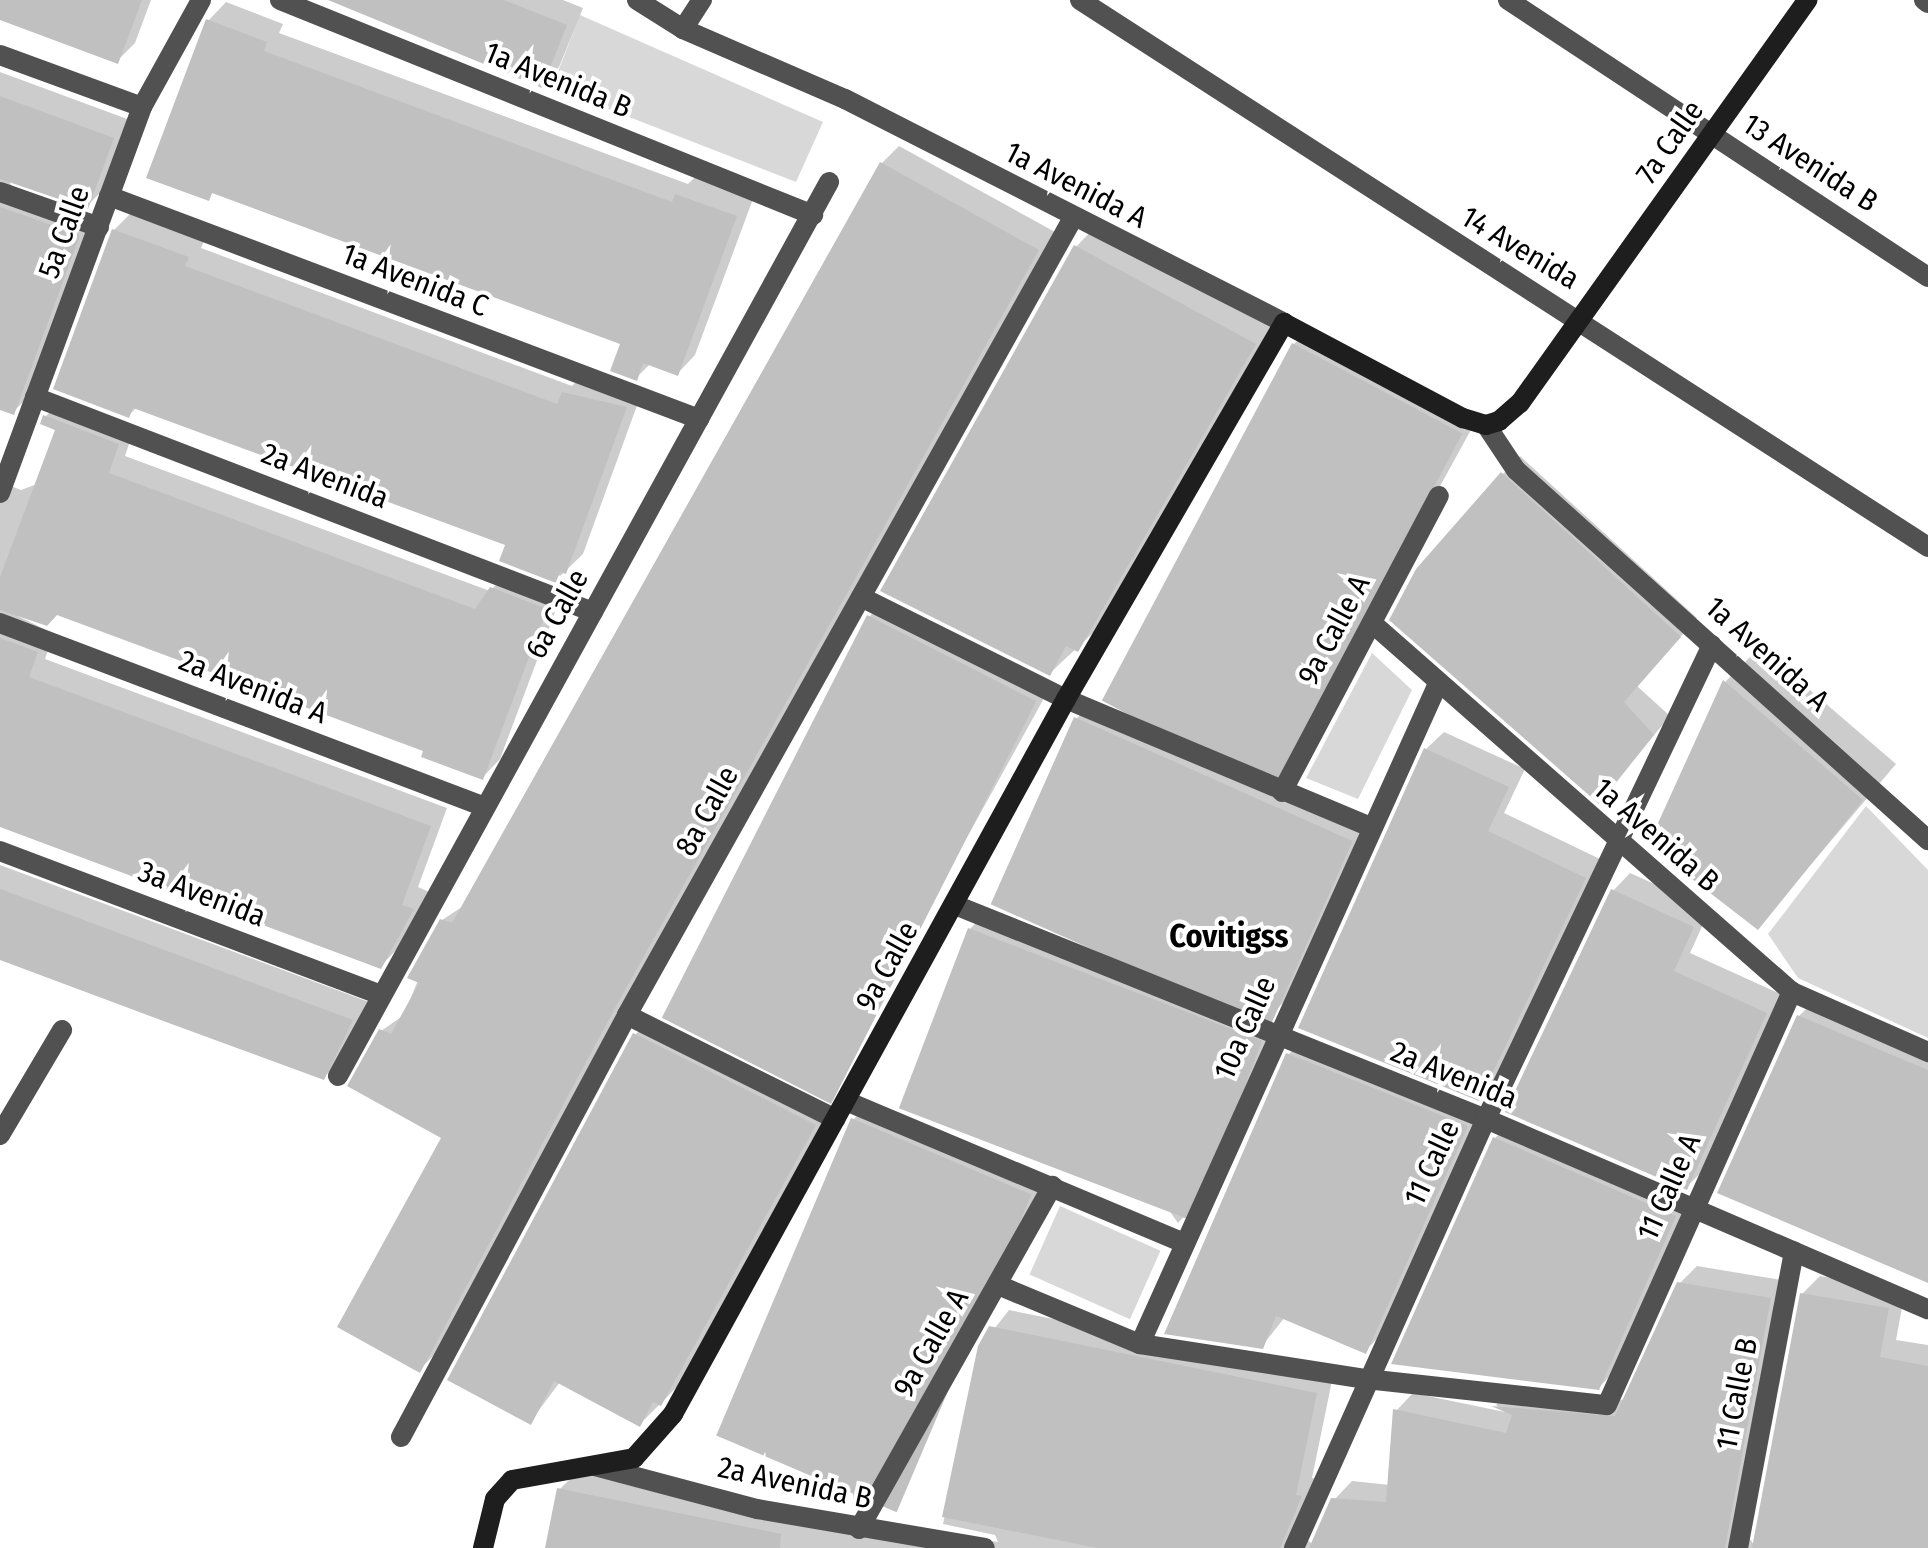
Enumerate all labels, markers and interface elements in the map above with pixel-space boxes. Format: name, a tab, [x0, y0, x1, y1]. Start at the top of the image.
street label: 1a Avenida B	[479, 34, 637, 126]
street label: 7a Calle	[1629, 94, 1711, 190]
street label: 13 Avenida B	[1736, 106, 1884, 220]
street label: 1a Avenida A	[999, 134, 1153, 236]
street label: 5a Calle	[31, 181, 97, 283]
street label: 14 Avenida	[1454, 199, 1586, 297]
street label: 1a Avenida C	[337, 236, 493, 324]
street label: 2a Avenida	[257, 435, 393, 517]
street label: 6a Calle	[518, 563, 596, 665]
street label: 9a Calle A	[1290, 569, 1378, 691]
street label: 1a Avenida A	[1698, 589, 1836, 719]
street label: 2a Avenida A	[174, 642, 332, 732]
street label: 8a Calle	[668, 760, 746, 862]
street label: 1a Avenida B	[1586, 771, 1726, 899]
street label: 3a Avenida	[133, 853, 271, 935]
street label: 9a Calle	[848, 915, 926, 1017]
district label: Covitigss	[1169, 917, 1289, 955]
street label: 10a Calle	[1206, 971, 1284, 1085]
street label: 2a Avenida	[1386, 1033, 1522, 1117]
street label: 11 Calle	[1397, 1115, 1467, 1211]
street label: 11 Calle A	[1630, 1128, 1708, 1246]
street label: 9a Calle A	[886, 1283, 976, 1403]
street label: 11 Calle B	[1709, 1335, 1765, 1453]
street label: 2a Avenida B	[715, 1449, 875, 1517]

